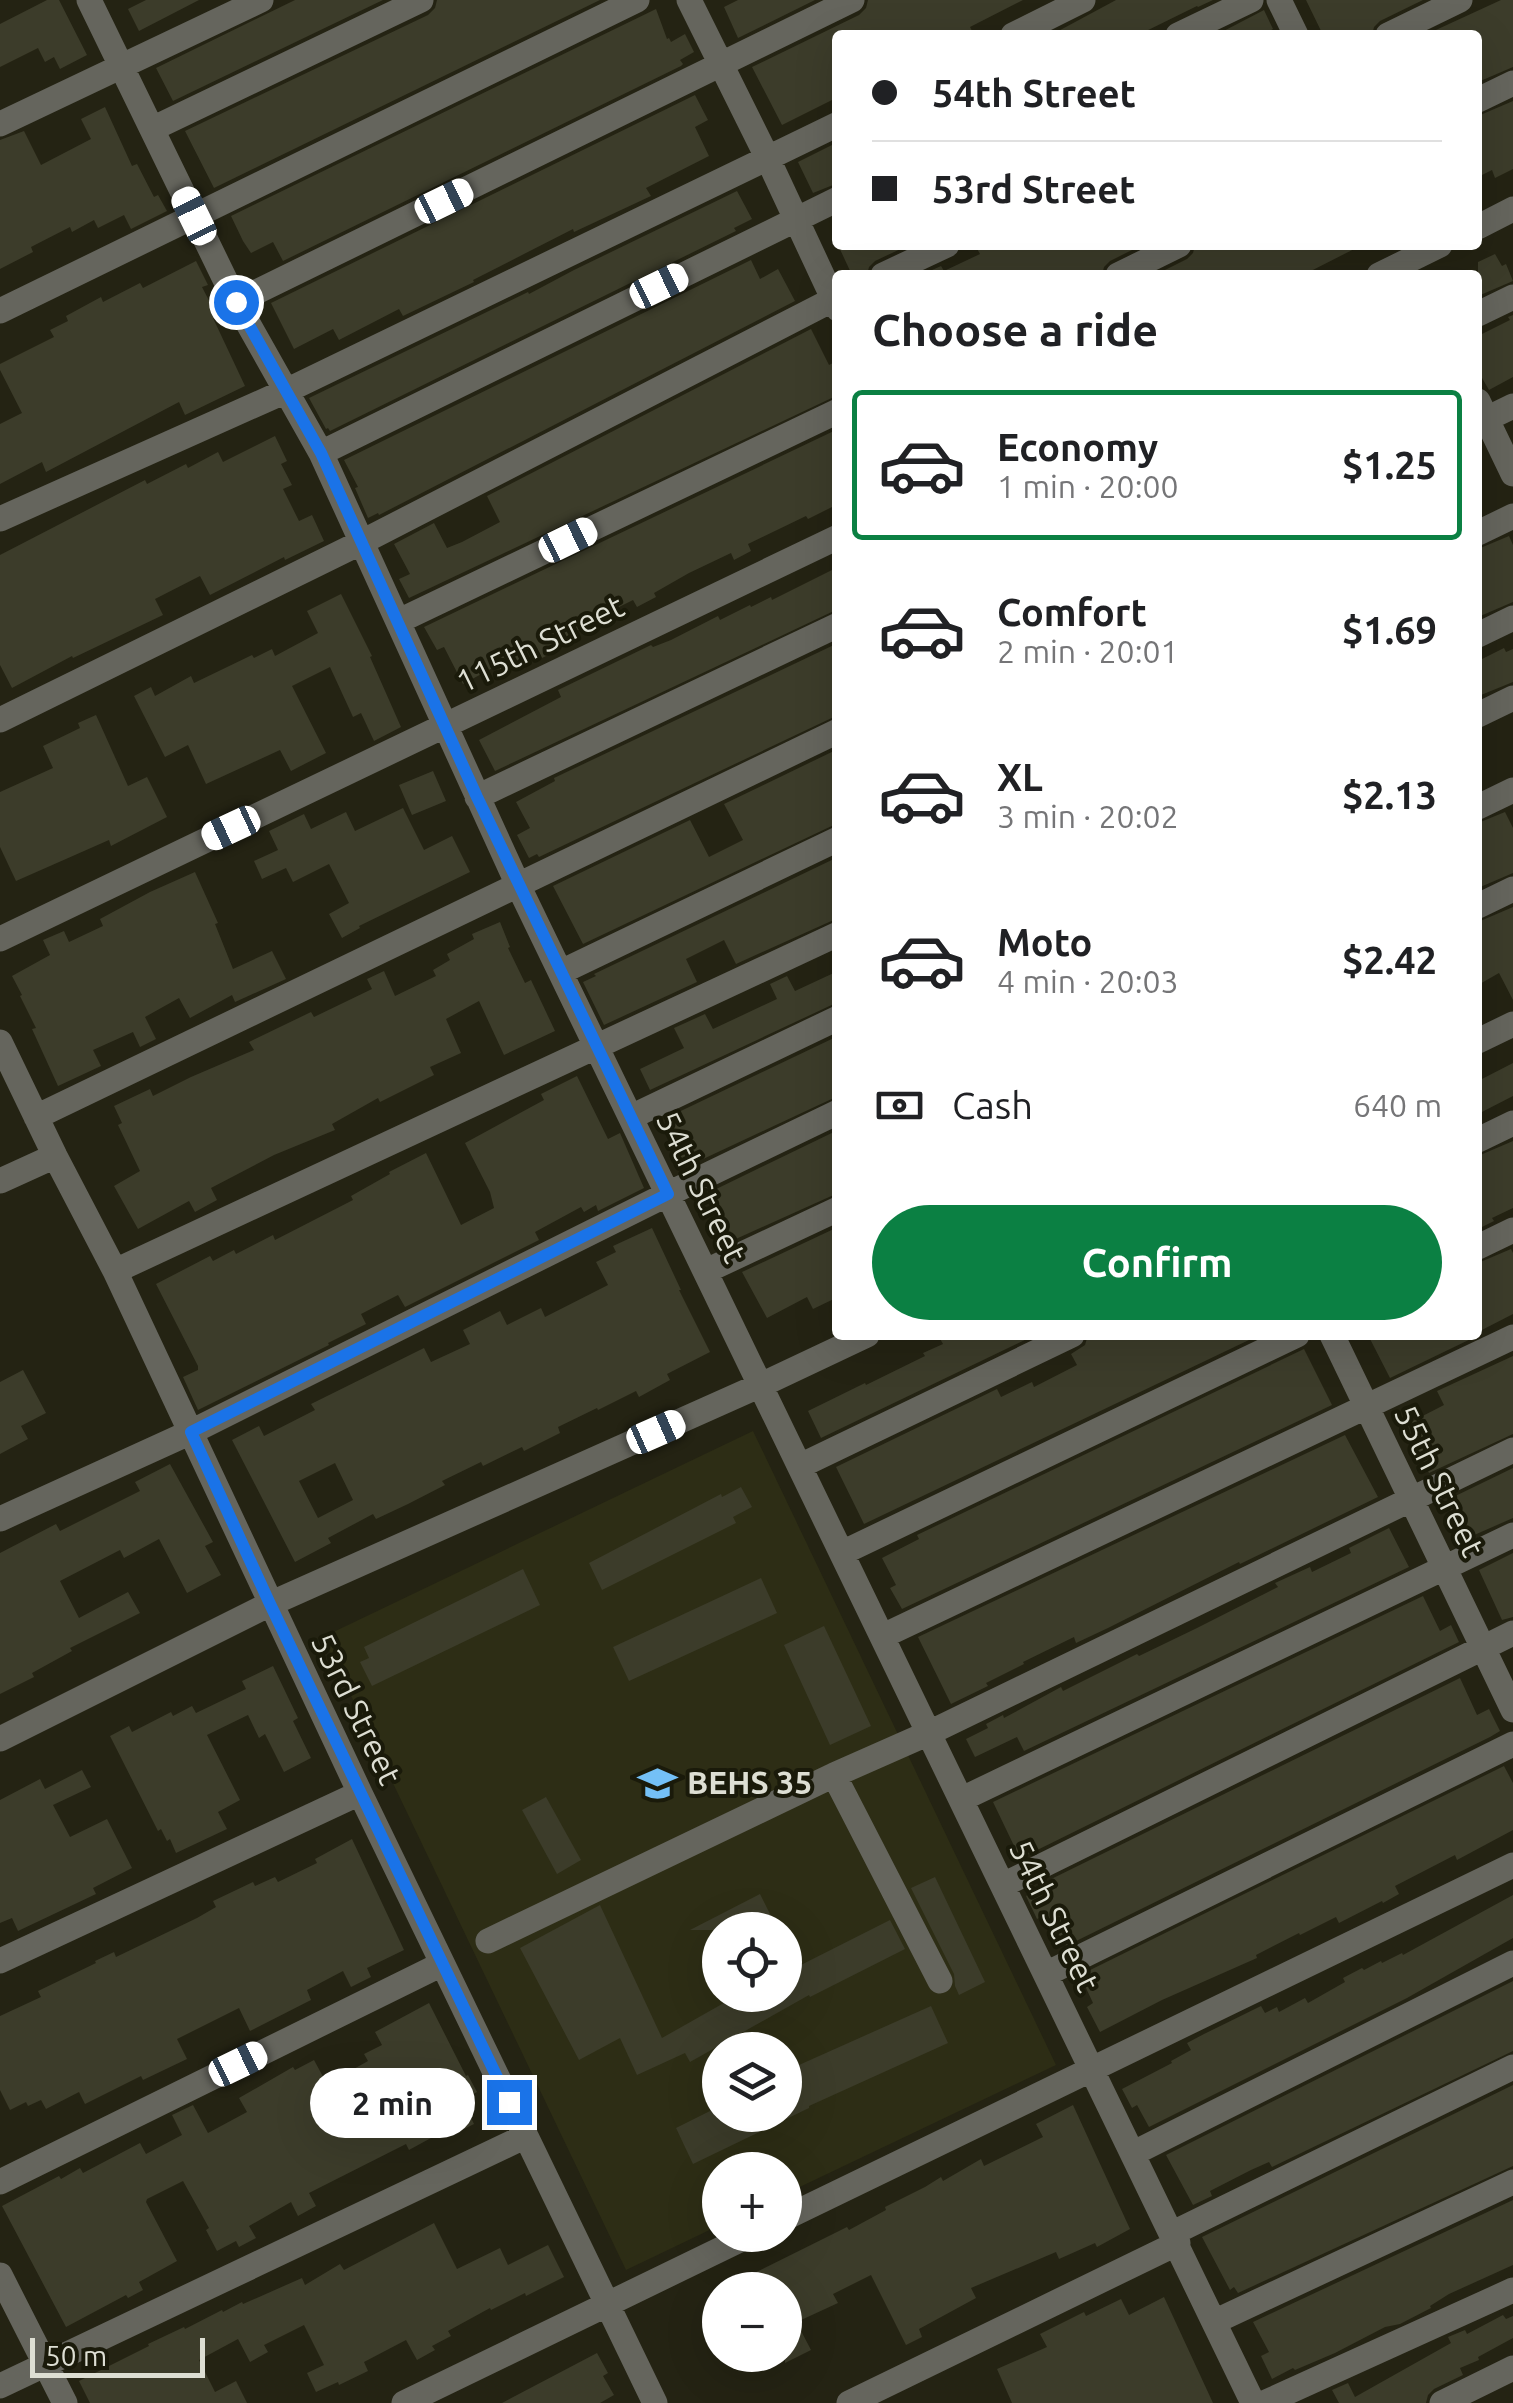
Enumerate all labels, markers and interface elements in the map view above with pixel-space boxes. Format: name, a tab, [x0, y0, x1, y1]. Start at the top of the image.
text: 54th Street	[932, 72, 1136, 114]
text: 53rd Street	[932, 168, 1135, 210]
car	[410, 174, 478, 228]
car	[167, 182, 221, 250]
car	[625, 259, 693, 313]
route start	[214, 280, 259, 325]
text: Choose a ride	[872, 304, 1158, 355]
icon: car	[877, 420, 967, 510]
text: Economy	[997, 426, 1158, 468]
text: $1.25	[1342, 444, 1437, 486]
text: 1 min · 20:00	[997, 468, 1179, 504]
car	[534, 513, 602, 567]
icon: car	[877, 585, 967, 675]
street label: 115th Street	[450, 587, 629, 699]
text: Comfort	[997, 591, 1147, 633]
text: $1.69	[1342, 609, 1437, 651]
text: 2 min · 20:01	[997, 633, 1179, 669]
icon: car	[877, 750, 967, 840]
text: XL	[997, 756, 1043, 798]
text: $2.13	[1342, 774, 1437, 816]
text: 3 min · 20:02	[997, 798, 1179, 834]
car	[197, 802, 265, 854]
icon: car	[877, 915, 967, 1005]
text: Moto	[997, 921, 1092, 963]
text: $2.42	[1342, 939, 1437, 981]
text: 4 min · 20:03	[997, 963, 1179, 999]
icon: cash	[872, 1078, 927, 1133]
text: Cash	[952, 1084, 1033, 1126]
text: 640 m	[1353, 1087, 1442, 1123]
street label: 54th Street	[650, 1105, 754, 1268]
button: Confirm	[872, 1205, 1442, 1320]
street label: 55th Street	[1388, 1399, 1492, 1562]
car	[622, 1406, 690, 1458]
street label: 53rd Street	[305, 1627, 409, 1790]
school or university icon: BEHS 35	[636, 1762, 678, 1804]
place label: BEHS 35	[687, 1764, 812, 1800]
street label: 54th Street	[1003, 1834, 1107, 1997]
map controls	[702, 1912, 802, 2372]
button: locate	[702, 1912, 802, 2012]
button: layers	[702, 2032, 802, 2132]
car	[204, 2037, 272, 2091]
callout: 2 min	[309, 2067, 474, 2137]
route end	[487, 2080, 532, 2125]
text: 2 min	[352, 2085, 433, 2121]
button: +	[702, 2152, 802, 2252]
button: −	[702, 2272, 802, 2372]
scale bar	[30, 2333, 205, 2378]
text: 50 m	[45, 2340, 107, 2371]

